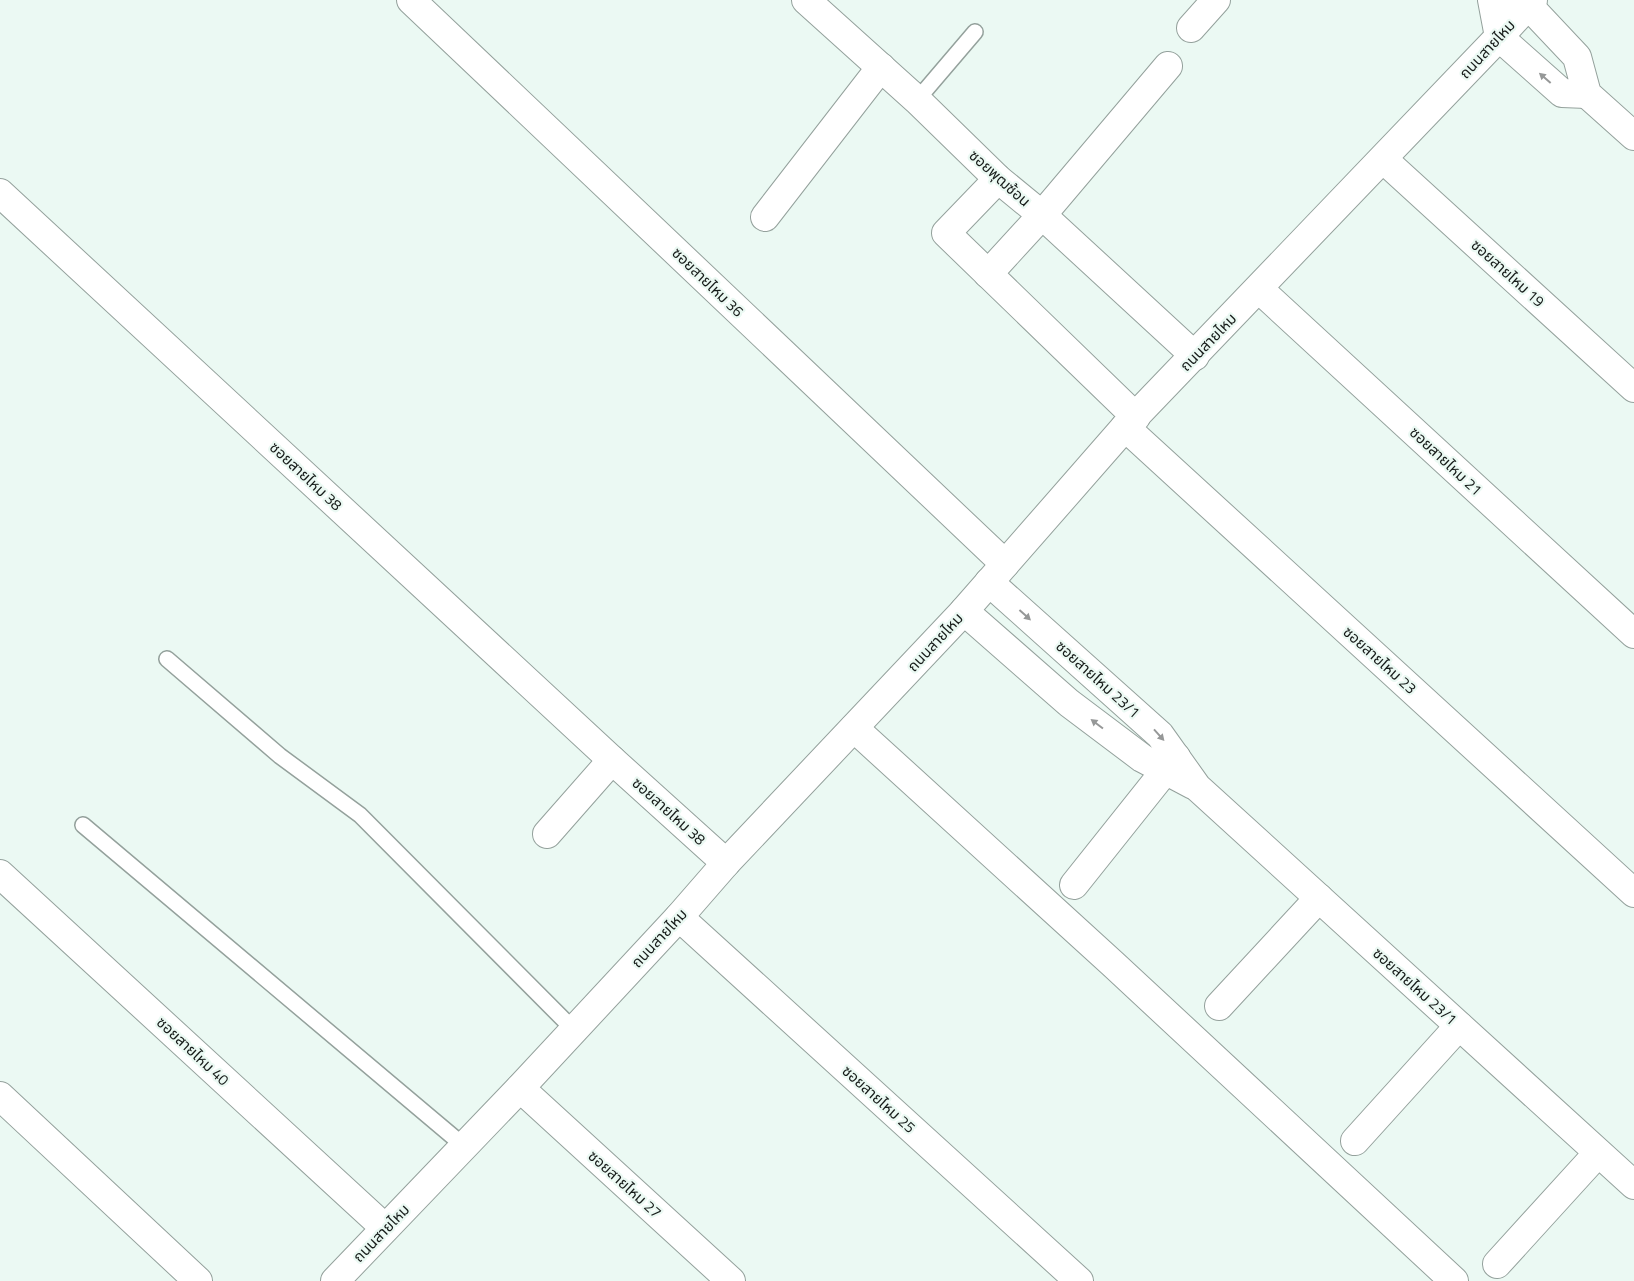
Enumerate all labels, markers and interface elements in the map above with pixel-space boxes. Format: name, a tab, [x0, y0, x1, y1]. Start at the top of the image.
street label: ถนนสายไหม	[1453, 14, 1521, 84]
one-way arrow	[1538, 72, 1551, 83]
street label: ซอยพุฒซ้อน	[964, 144, 1036, 212]
street label: ซอยสายไหม 19	[1466, 234, 1550, 312]
street label: ซอยสายไหม 36	[667, 242, 749, 322]
street label: ถนนสายไหม	[1174, 308, 1242, 376]
street label: ซอยสายไหม 21	[1404, 421, 1488, 501]
street label: ซอยสายไหม 38	[264, 436, 348, 516]
street label: ถนนสายไหม	[901, 607, 969, 677]
one-way arrow	[1019, 609, 1032, 620]
street label: ซอยสายไหม 23	[1338, 621, 1422, 699]
street label: ซอยสายไหม 23/1	[1051, 635, 1145, 723]
one-way arrow	[1090, 718, 1103, 729]
one-way arrow	[1153, 728, 1165, 740]
street label: ซอยสายไหม 38	[627, 772, 711, 850]
street label: ถนนสายไหม	[625, 903, 693, 973]
street label: ซอยสายไหม 23/1	[1368, 942, 1462, 1030]
street label: ซอยสายไหม 40	[151, 1011, 235, 1091]
street label: ซอยสายไหม 25	[837, 1060, 921, 1138]
street label: ซอยสายไหม 27	[583, 1145, 667, 1223]
street label: ถนนสายไหม	[347, 1199, 415, 1267]

